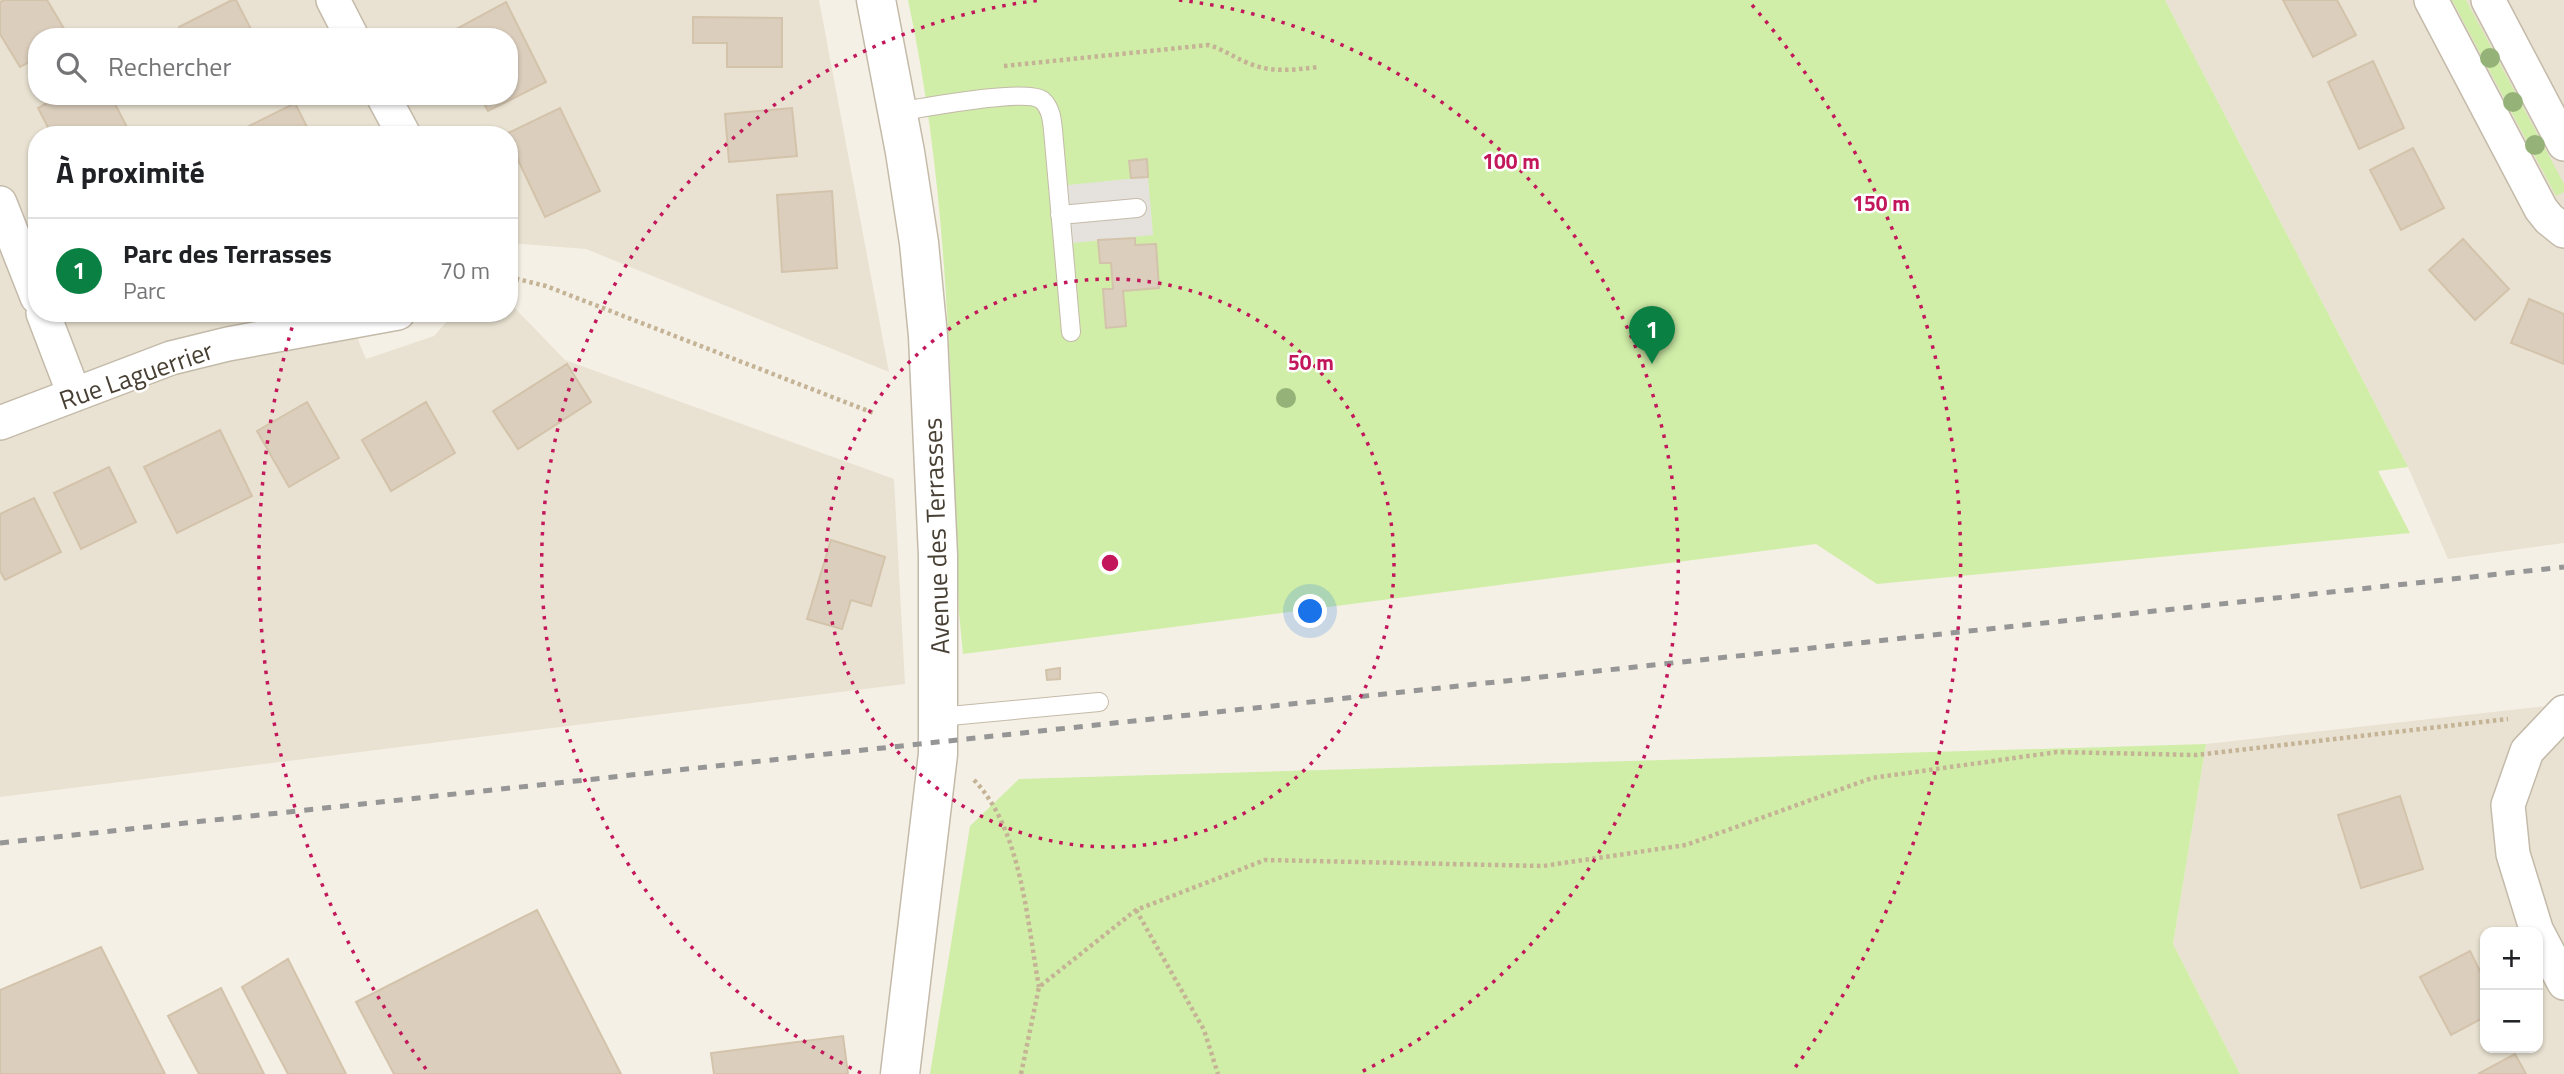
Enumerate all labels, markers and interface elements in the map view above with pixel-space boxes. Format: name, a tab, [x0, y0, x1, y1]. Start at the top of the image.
search box	[28, 28, 518, 105]
text: Rechercher	[108, 47, 232, 86]
icon: search	[52, 48, 90, 86]
text: 100 m	[1482, 145, 1540, 177]
text: À proximité	[56, 149, 205, 195]
text: 150 m	[1852, 187, 1910, 219]
text: Parc des Terrasses	[123, 234, 332, 273]
text: 1	[73, 253, 85, 288]
text: 70 m	[440, 253, 490, 288]
text: Parc	[123, 273, 166, 308]
pin: 1	[1629, 306, 1675, 364]
street label: Rue Laguerrier	[54, 330, 218, 420]
text: 50 m	[1288, 346, 1334, 378]
street label: Avenue des Terrasses	[912, 417, 960, 655]
centre of rings	[1098, 551, 1122, 575]
your location	[1293, 594, 1327, 628]
map controls	[2480, 927, 2543, 1053]
button: +	[2480, 927, 2543, 990]
button: −	[2480, 990, 2543, 1053]

